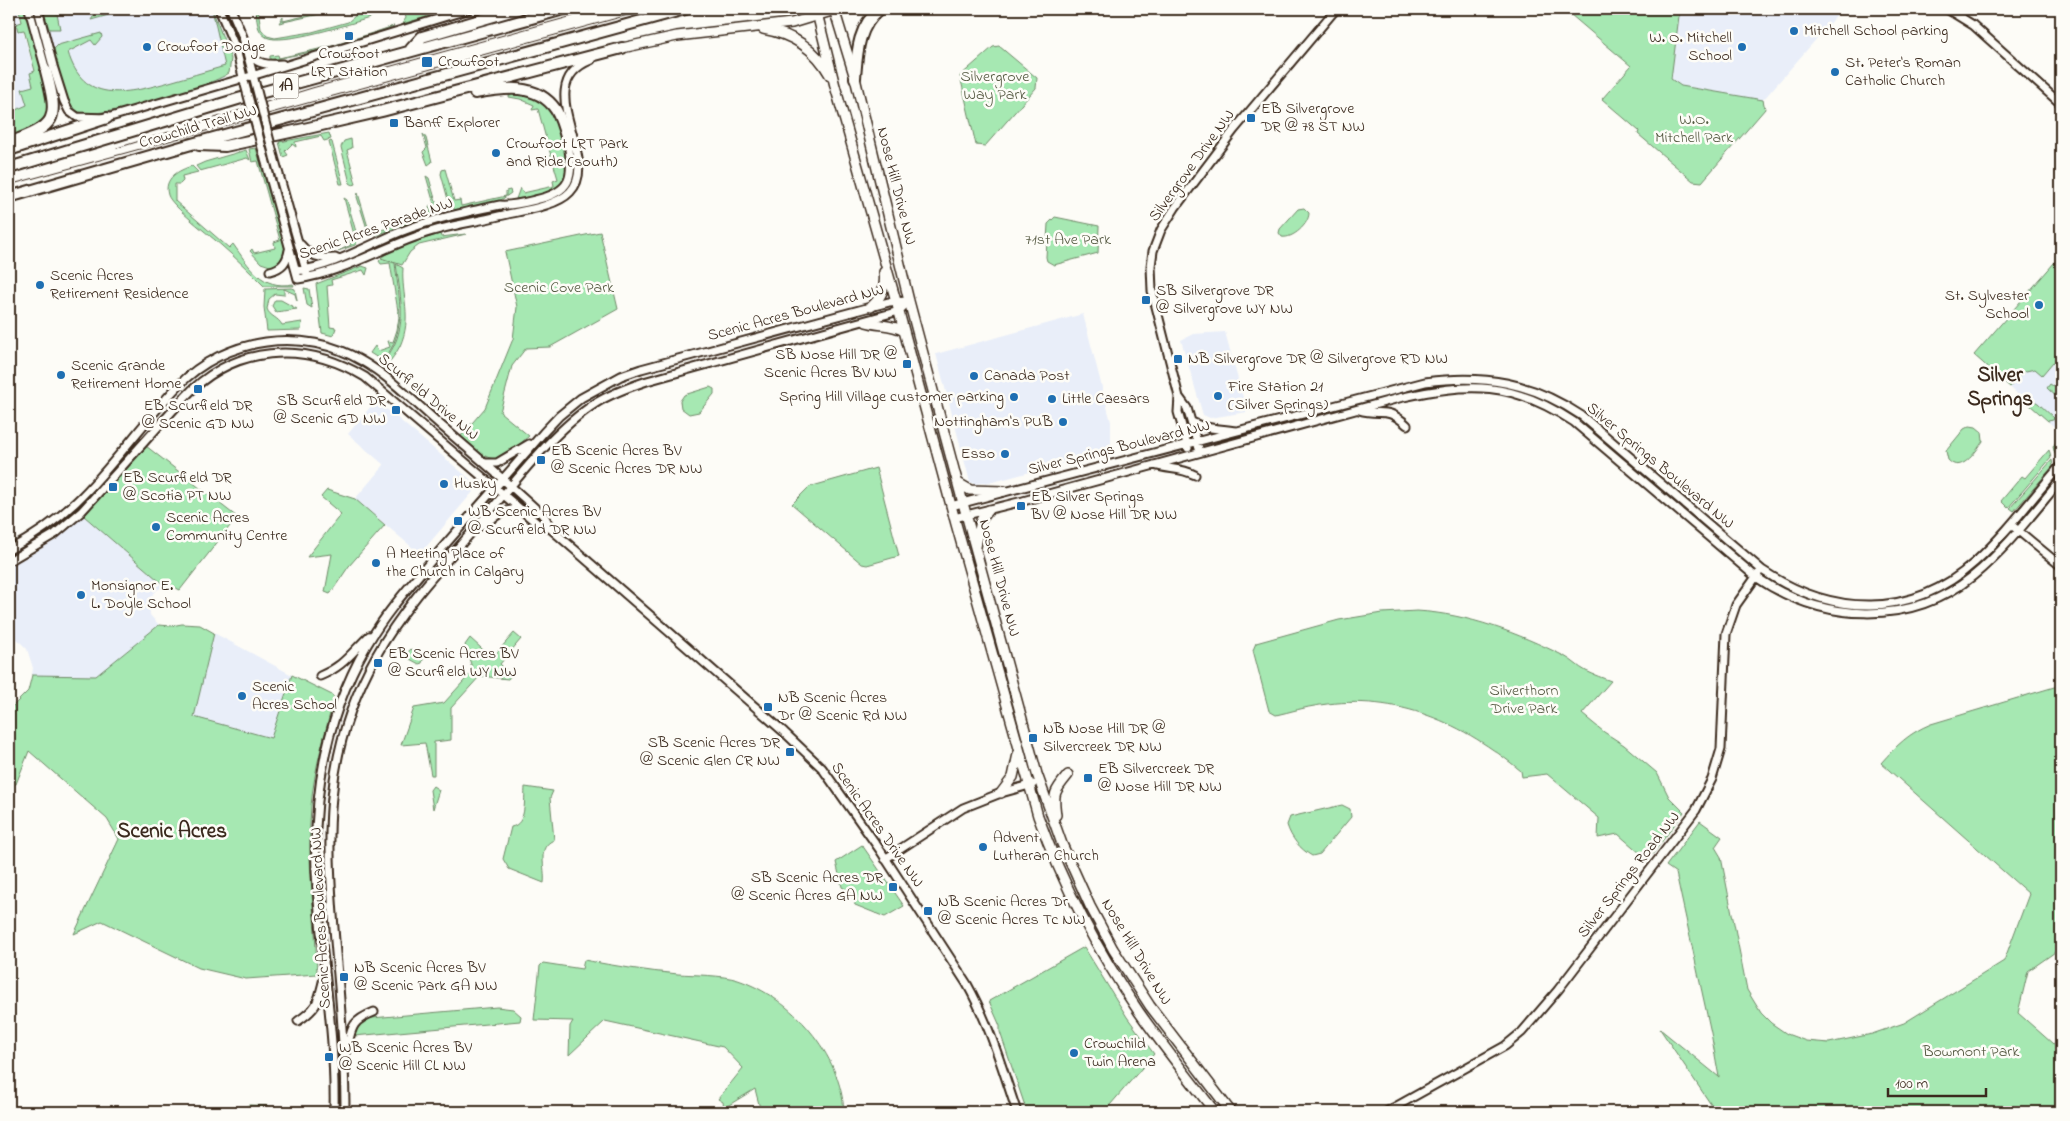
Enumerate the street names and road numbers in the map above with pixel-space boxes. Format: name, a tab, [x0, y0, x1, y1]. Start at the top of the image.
road number: 1A	[274, 74, 298, 98]
street label: Crowchild Trail NW	[136, 99, 260, 155]
street label: Silvergrove Drive NW	[1143, 105, 1241, 227]
street label: Nose Hill Drive NW	[870, 125, 922, 247]
street label: Scenic Acres Parade NW	[296, 191, 456, 267]
street label: Scenic Acres Boulevard NW	[705, 278, 887, 348]
street label: Scurfield Drive NW	[372, 348, 484, 446]
street label: Silver Springs Boulevard NW	[1581, 397, 1739, 535]
street label: Silver Springs Boulevard NW	[1026, 414, 1212, 482]
street label: Nose Hill Drive NW	[972, 517, 1026, 639]
street label: Scenic Acres Drive NW	[825, 757, 929, 893]
street label: Silver Springs Road NW	[1572, 807, 1686, 943]
street label: Scenic Acres Boulevard NW	[304, 827, 338, 1009]
street label: Nose Hill Drive NW	[1095, 894, 1177, 1010]

